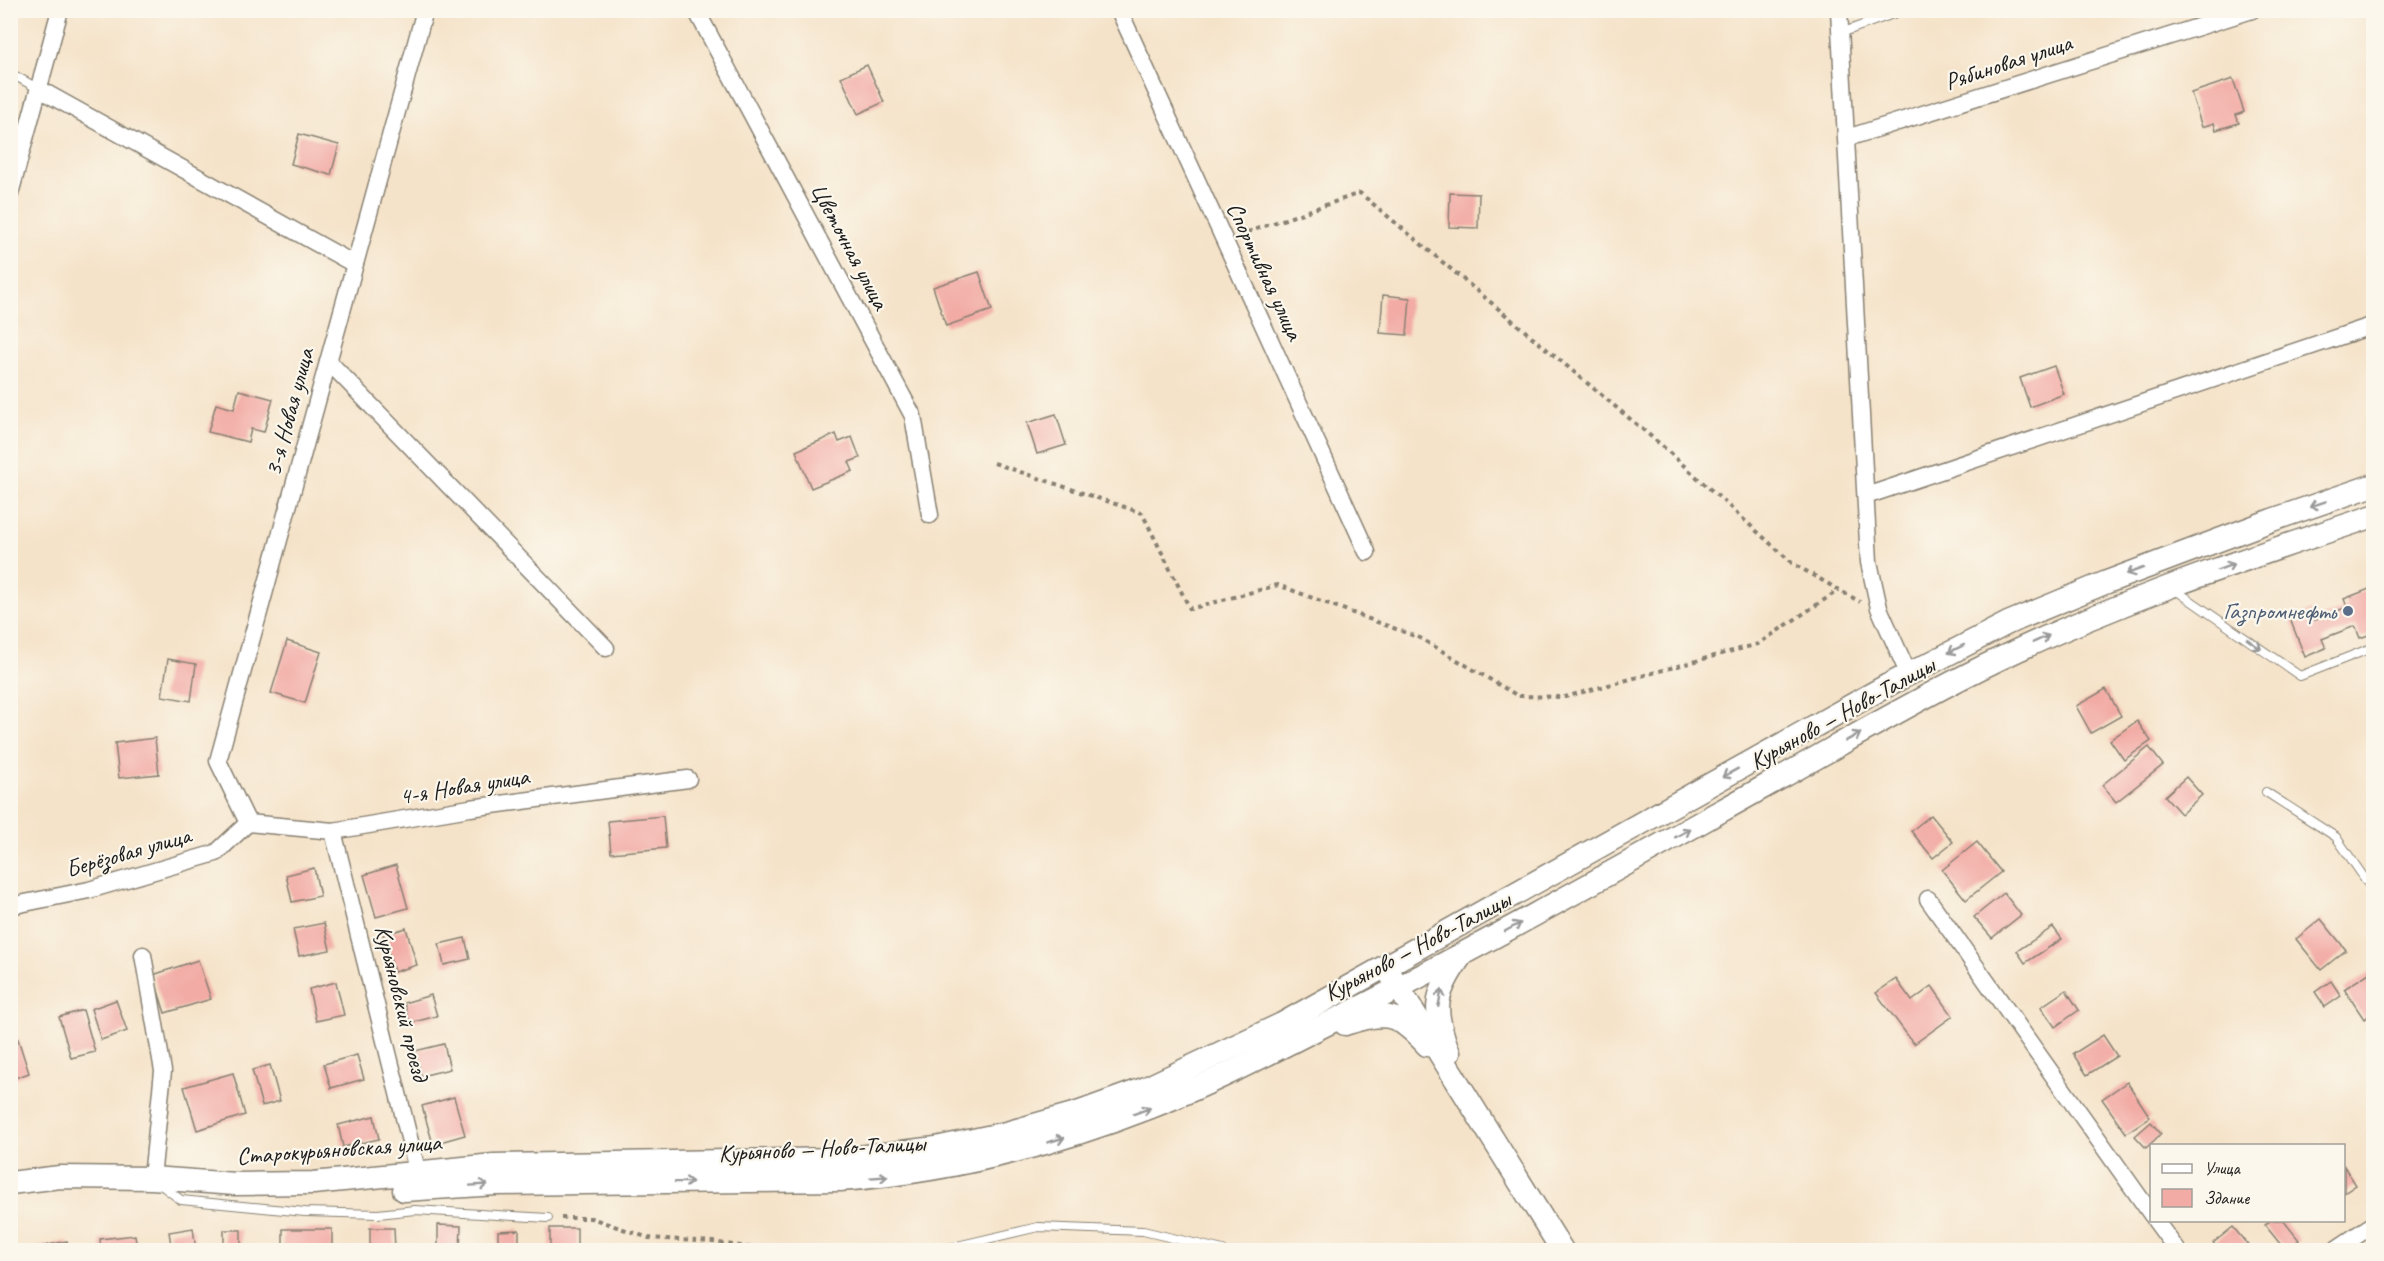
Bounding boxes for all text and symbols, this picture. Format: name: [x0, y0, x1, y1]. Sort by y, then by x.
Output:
street label: Рябиновая улица: [1941, 27, 2077, 97]
street label: Цветочная улица: [804, 177, 897, 316]
street label: Спортивная улица: [1220, 197, 1311, 346]
street label: 3-я Новая улица: [258, 344, 321, 479]
one-way arrow: [2309, 500, 2328, 511]
one-way arrow: [2216, 560, 2235, 571]
one-way arrow: [2126, 567, 2145, 578]
place label: Газпромнефть: [2223, 596, 2338, 627]
marker: Газпромнефть: [2341, 604, 2355, 618]
one-way arrow: [2031, 633, 2049, 645]
one-way arrow: [2246, 638, 2262, 650]
one-way arrow: [1948, 644, 1966, 655]
street label: Курьяново — Ново-Талицы: [1744, 649, 1942, 776]
one-way arrow: [1844, 731, 1861, 743]
street label: 4-я Новая улица: [397, 761, 532, 811]
one-way arrow: [1722, 767, 1739, 779]
street label: Берёзовая улица: [62, 819, 196, 885]
one-way arrow: [1674, 826, 1691, 838]
street label: Курьяново — Ново-Талицы: [1319, 883, 1517, 1008]
one-way arrow: [1503, 921, 1521, 932]
street label: Курьяновский проезд: [368, 922, 436, 1086]
one-way arrow: [1435, 989, 1446, 1008]
one-way arrow: [1132, 1104, 1151, 1115]
street label: Старокурьяновская улица: [236, 1127, 444, 1171]
street label: Курьяново — Ново-Талицы: [718, 1127, 928, 1168]
one-way arrow: [1046, 1134, 1065, 1145]
legend: [2150, 1144, 2345, 1222]
text: Улица: [2204, 1157, 2241, 1179]
one-way arrow: [868, 1171, 888, 1182]
one-way arrow: [674, 1176, 694, 1188]
one-way arrow: [469, 1180, 489, 1191]
text: Здание: [2204, 1187, 2250, 1209]

